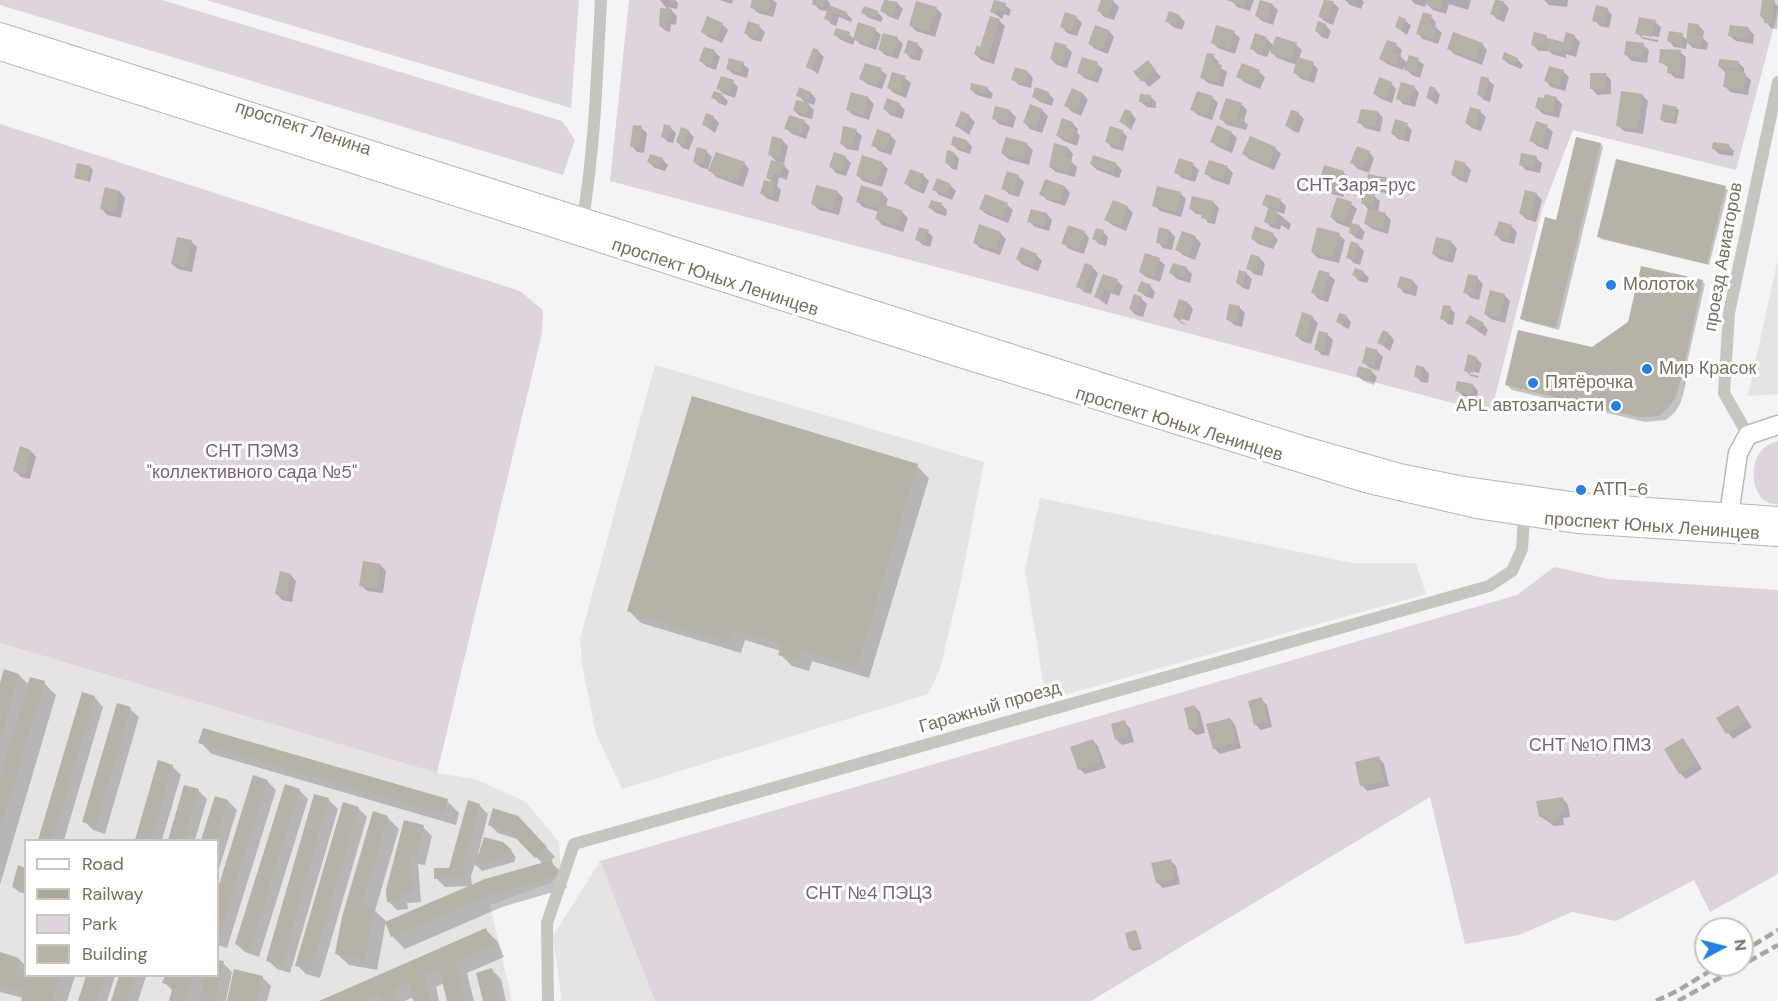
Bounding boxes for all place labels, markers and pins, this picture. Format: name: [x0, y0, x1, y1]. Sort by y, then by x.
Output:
place label: Молоток: [1623, 274, 1694, 296]
marker: Молоток: [1604, 278, 1618, 292]
place label: Мир Красок: [1659, 358, 1756, 380]
marker: Мир Красок: [1640, 362, 1654, 376]
place label: Пятёрочка: [1545, 372, 1633, 394]
marker: Пятёрочка: [1526, 376, 1540, 390]
place label: APL автозапчасти: [1456, 395, 1604, 417]
marker: APL автозапчасти: [1609, 399, 1623, 413]
place label: АТП-6: [1593, 479, 1649, 501]
marker: АТП-6: [1574, 483, 1588, 497]

